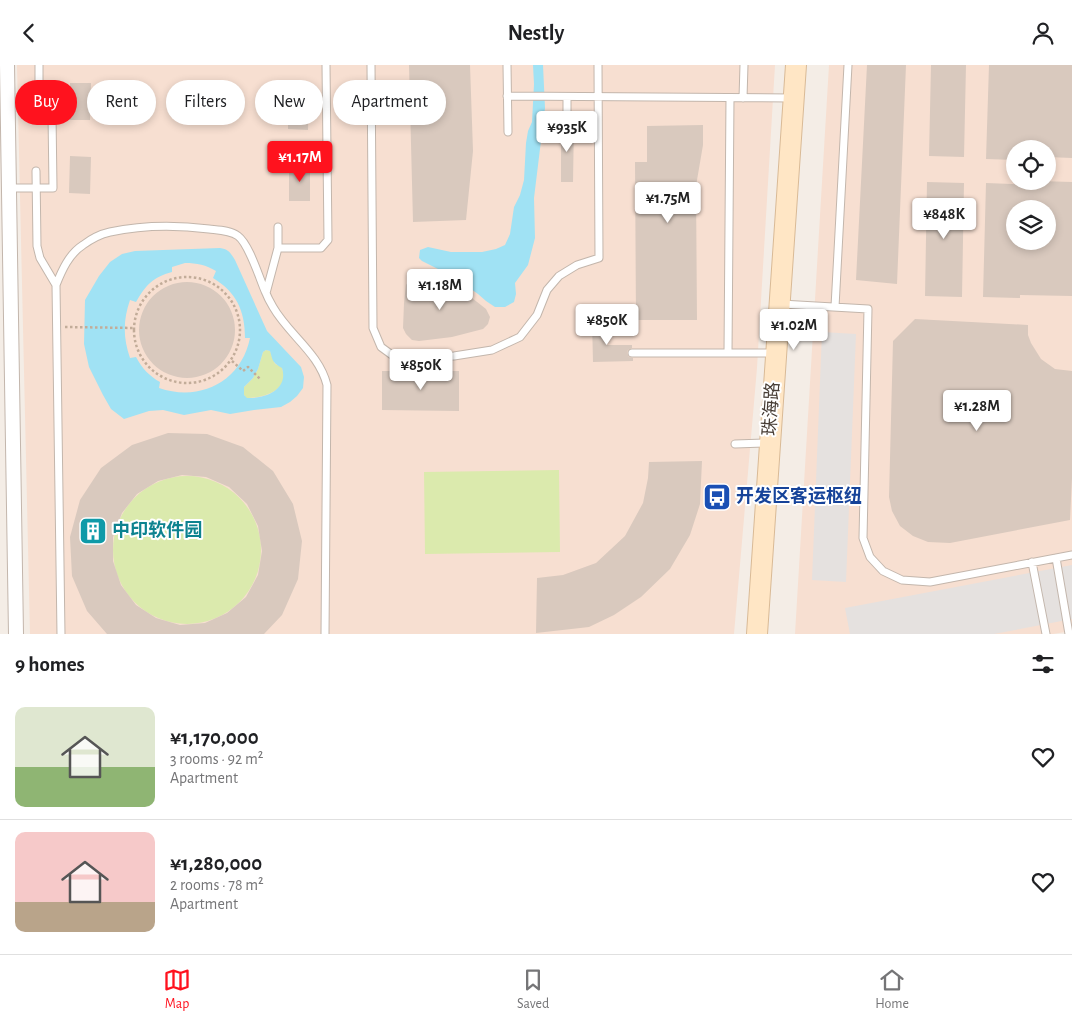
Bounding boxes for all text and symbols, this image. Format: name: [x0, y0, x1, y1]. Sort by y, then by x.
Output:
icon: back: [15, 19, 43, 47]
icon: person: [1029, 19, 1057, 47]
text: Nestly: [508, 22, 564, 44]
chip: Buy: [15, 80, 77, 125]
chip: Rent: [87, 80, 156, 125]
chip: Filters: [166, 80, 245, 125]
chip: New: [255, 80, 323, 125]
chip: Apartment: [333, 80, 446, 125]
pin: ¥935K: [532, 111, 602, 153]
text: ¥935K: [547, 119, 587, 135]
map controls: [1006, 140, 1056, 250]
button: locate: [1006, 140, 1056, 190]
pin: ¥1.17M: [259, 141, 341, 183]
text: ¥1.17M: [278, 149, 322, 165]
pin: ¥1.75M: [627, 181, 709, 224]
text: ¥1.75M: [646, 190, 690, 206]
pin: ¥848K: [909, 197, 979, 240]
button: layers: [1006, 200, 1056, 250]
text: ¥848K: [923, 206, 965, 222]
pin: ¥1.18M: [399, 269, 481, 311]
text: ¥1.18M: [418, 277, 462, 293]
pin: ¥850K: [572, 303, 642, 346]
pin: ¥1.02M: [753, 309, 835, 351]
text: ¥850K: [587, 312, 627, 328]
text: ¥1.02M: [771, 317, 817, 333]
pin: ¥850K: [386, 349, 456, 391]
text: ¥850K: [401, 357, 441, 373]
street label: 珠海路: [759, 381, 783, 437]
pin: ¥1.28M: [936, 389, 1018, 432]
text: ¥1.28M: [954, 398, 1000, 414]
bus stop icon: 开发区客运枢纽: [702, 482, 732, 512]
place label: 开发区客运枢纽: [736, 486, 862, 506]
building icon: 中印软件园: [78, 516, 108, 546]
place label: 中印软件园: [112, 520, 202, 540]
icon: filters: [1029, 650, 1057, 678]
text: 9 homes: [15, 654, 85, 675]
icon: home: [55, 727, 115, 787]
text: ¥1,170,000: [170, 727, 259, 748]
icon: heart: [1029, 743, 1057, 771]
text: 3 rooms · 92 m²: [170, 751, 263, 767]
text: Apartment: [170, 770, 238, 786]
icon: home: [55, 852, 115, 912]
text: ¥1,280,000: [170, 853, 262, 874]
icon: heart: [1029, 868, 1057, 896]
text: 2 rooms · 78 m²: [170, 877, 264, 893]
text: Apartment: [170, 896, 238, 912]
tab: Map: [163, 966, 191, 1013]
tab: Saved: [517, 966, 549, 1013]
tab: Home: [875, 966, 909, 1013]

